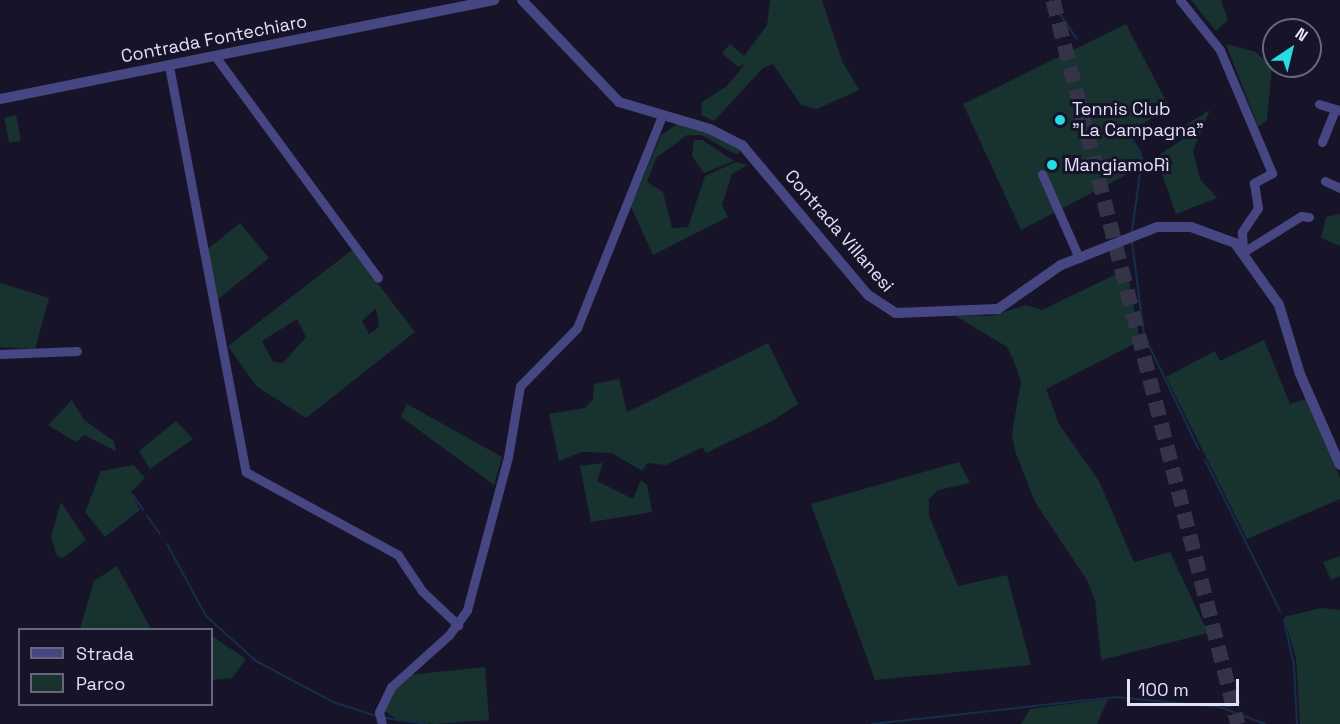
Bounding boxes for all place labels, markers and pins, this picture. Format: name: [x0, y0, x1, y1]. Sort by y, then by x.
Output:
place label: Tennis Club "La Campagna": [1072, 99, 1204, 142]
marker: Tennis Club "La Campagna": [1053, 113, 1067, 127]
place label: MangiamoRì: [1064, 154, 1170, 176]
marker: MangiamoRì: [1045, 158, 1059, 172]

